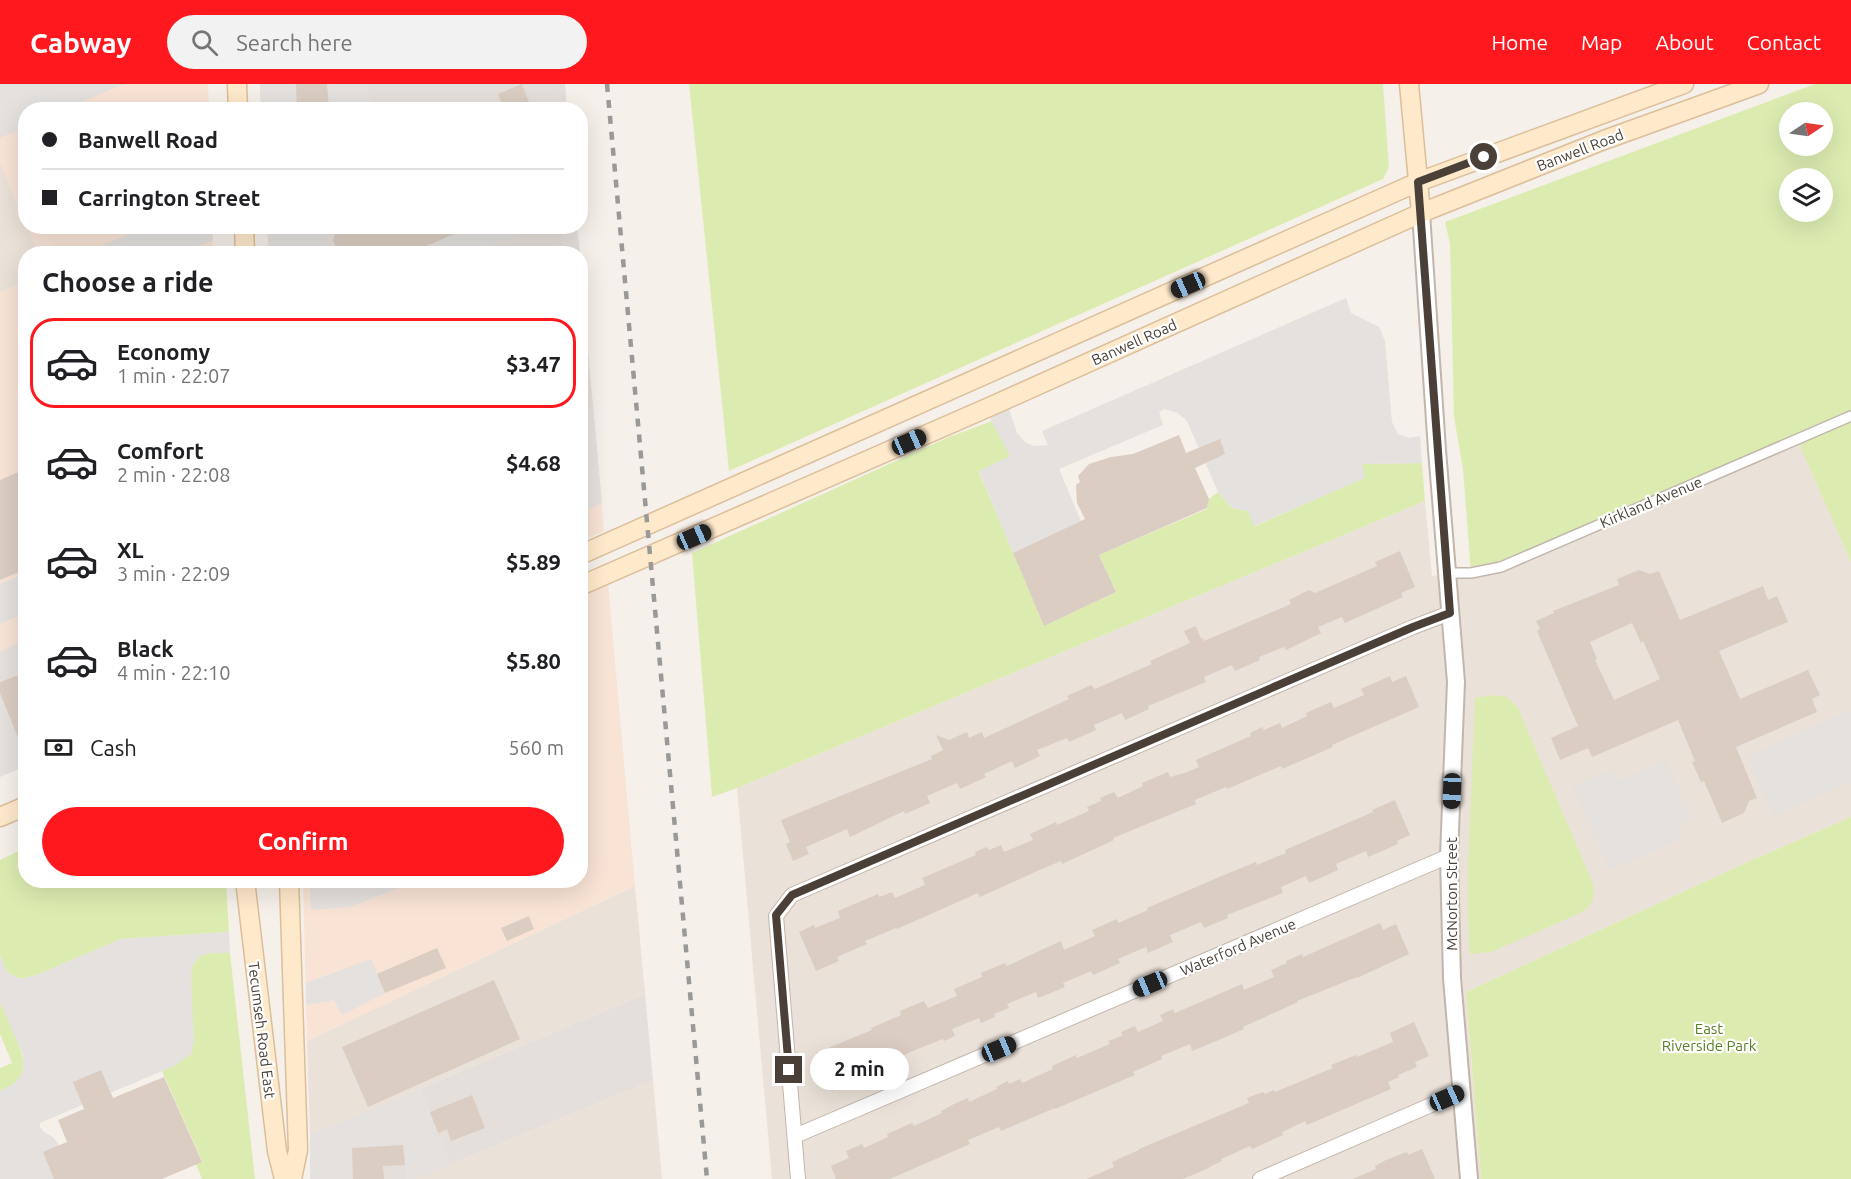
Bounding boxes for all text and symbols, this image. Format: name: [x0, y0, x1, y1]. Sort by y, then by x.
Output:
search box: [167, 15, 587, 69]
icon: search: [188, 26, 221, 59]
text: Cabway: [30, 27, 131, 58]
text: Search here: [236, 30, 353, 55]
text: Home: [1491, 30, 1548, 54]
text: Map: [1581, 30, 1622, 54]
text: About: [1655, 30, 1714, 54]
text: Contact: [1747, 30, 1821, 54]
north arrow: [1779, 102, 1833, 156]
map controls: [1779, 102, 1833, 222]
street label: Banwell Road: [1534, 126, 1626, 174]
text: Banwell Road: [78, 127, 218, 152]
route start: [1470, 143, 1497, 170]
button: layers: [1779, 168, 1833, 222]
text: Carrington Street: [78, 185, 260, 210]
text: Choose a ride: [42, 267, 214, 297]
car: [1168, 269, 1208, 301]
street label: Banwell Road: [1089, 316, 1179, 368]
icon: car: [45, 336, 99, 390]
text: Economy: [117, 339, 210, 364]
text: $3.47: [506, 351, 561, 376]
text: 1 min · 22:07: [117, 364, 231, 387]
car: [889, 426, 929, 458]
icon: car: [45, 435, 99, 489]
text: Comfort: [117, 438, 204, 463]
text: $4.68: [506, 450, 561, 475]
text: 2 min · 22:08: [117, 463, 231, 486]
street label: Kirkland Avenue: [1597, 473, 1705, 531]
car: [674, 521, 714, 553]
icon: car: [45, 534, 99, 588]
text: XL: [117, 537, 144, 562]
text: $5.89: [506, 549, 561, 574]
text: 3 min · 22:09: [117, 562, 231, 585]
icon: car: [45, 633, 99, 687]
text: Black: [117, 636, 174, 661]
text: $5.80: [506, 648, 561, 673]
text: 4 min · 22:10: [117, 661, 231, 684]
icon: cash: [42, 731, 75, 764]
text: Cash: [90, 735, 137, 760]
text: 560 m: [508, 736, 564, 759]
car: [1442, 773, 1462, 809]
button: Confirm: [42, 807, 564, 876]
street label: McNorton Street: [1443, 837, 1460, 951]
street label: Waterford Avenue: [1178, 915, 1298, 979]
street label: Tecumseh Road East: [245, 961, 279, 1099]
car: [1130, 969, 1170, 999]
park label: East Riverside Park: [1662, 1020, 1757, 1054]
car: [979, 1034, 1019, 1064]
callout: 2 min: [810, 1049, 909, 1091]
route end: [775, 1056, 802, 1083]
text: 2 min: [834, 1057, 885, 1080]
car: [1427, 1082, 1467, 1114]

